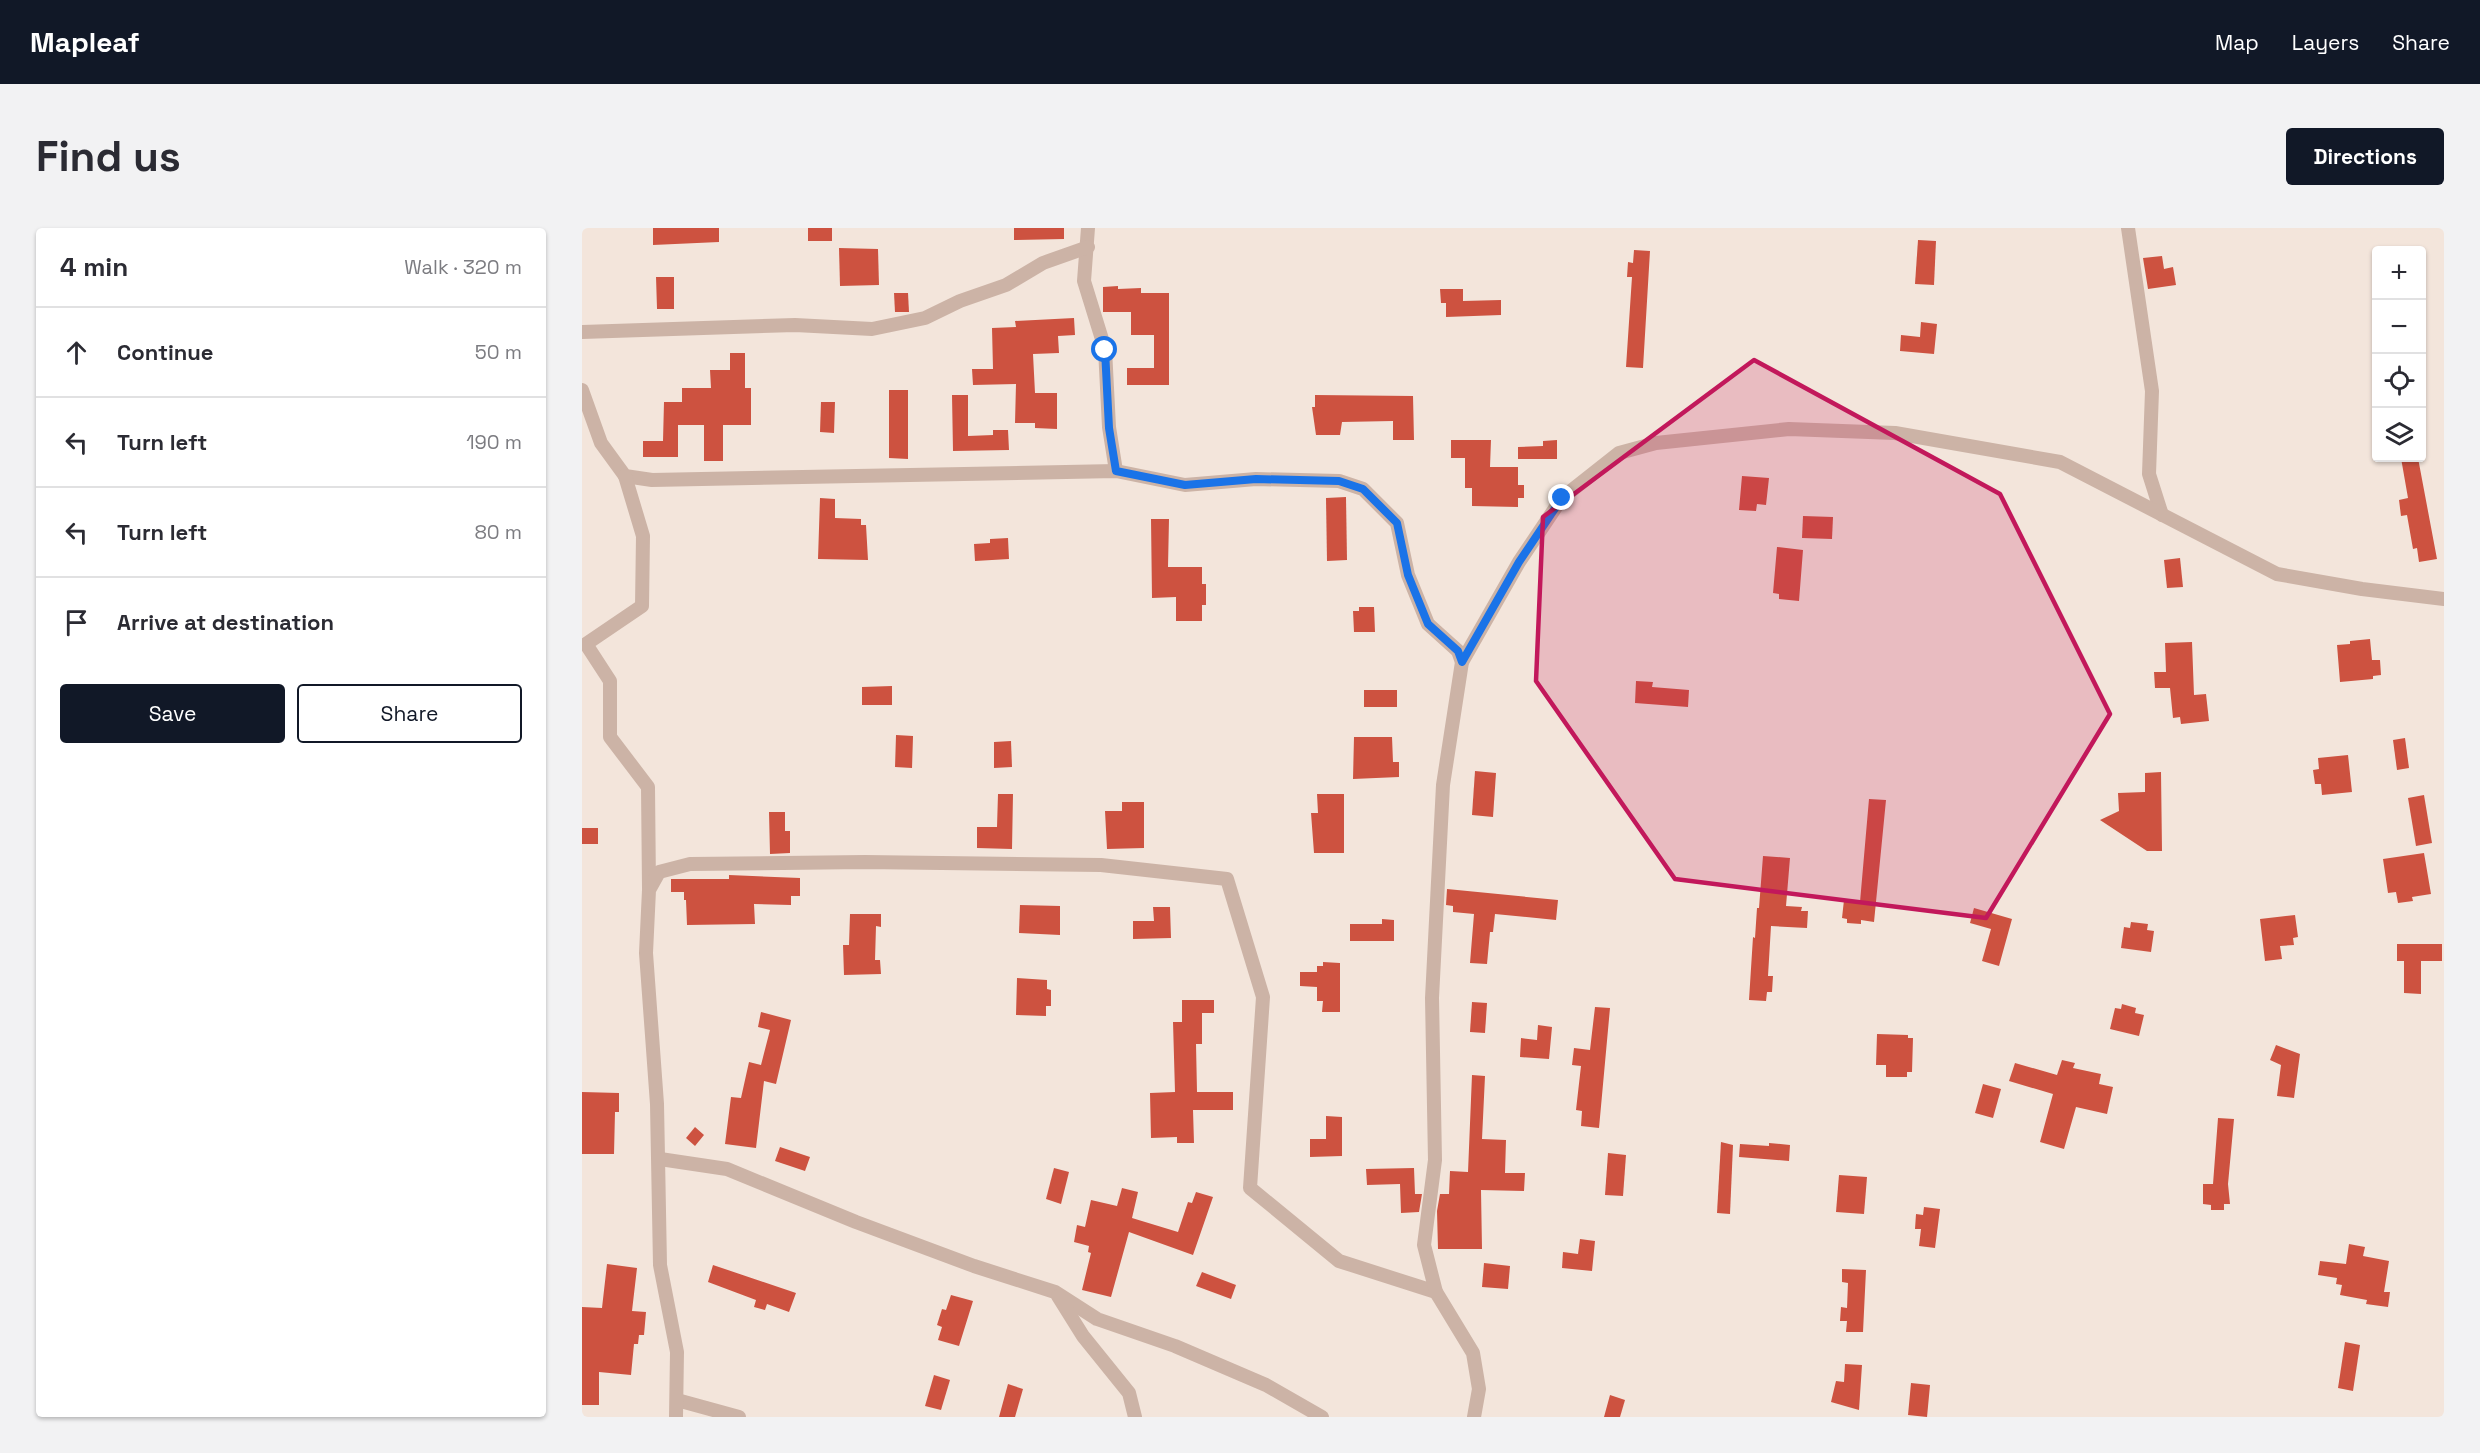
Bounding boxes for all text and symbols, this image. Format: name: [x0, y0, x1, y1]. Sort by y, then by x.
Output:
text: Mapleaf: [30, 24, 140, 60]
text: Map: [2215, 29, 2259, 56]
text: Layers: [2292, 29, 2359, 56]
text: Share: [2392, 29, 2450, 56]
button: Directions: [2286, 128, 2444, 185]
text: Find us: [36, 130, 181, 183]
map controls: [2372, 246, 2426, 462]
button: +: [2372, 246, 2426, 300]
text: 4 min: [60, 250, 128, 284]
text: Walk · 320 m: [404, 254, 522, 280]
button: −: [2372, 300, 2426, 354]
icon: ahead: [60, 336, 93, 369]
route start: [1091, 336, 1117, 362]
text: Continue: [117, 338, 213, 366]
text: 50 m: [475, 339, 522, 365]
button: locate: [2372, 354, 2426, 408]
button: layers: [2372, 408, 2426, 462]
icon: left: [60, 426, 93, 459]
text: Turn left: [117, 428, 207, 456]
text: 190 m: [466, 429, 522, 455]
route end: [1548, 484, 1574, 510]
icon: left: [60, 516, 93, 549]
text: Turn left: [117, 518, 207, 546]
text: 80 m: [474, 519, 522, 545]
icon: arrive: [60, 606, 93, 639]
text: Arrive at destination: [117, 608, 334, 636]
button: Save: [60, 684, 285, 743]
button: Share: [297, 684, 522, 743]

